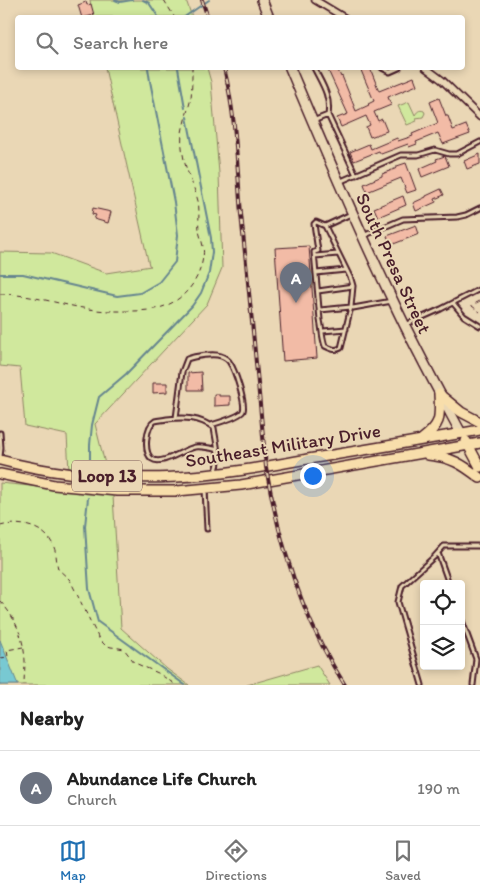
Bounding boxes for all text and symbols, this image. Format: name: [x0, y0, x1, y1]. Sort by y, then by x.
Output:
search box: [15, 15, 465, 70]
icon: search: [33, 29, 61, 57]
text: Search here: [73, 31, 168, 54]
street label: South Presa Street: [351, 189, 436, 337]
pin: A: [280, 262, 312, 303]
street label: Southeast Military Drive: [184, 419, 382, 472]
road number: Loop 13: [72, 461, 142, 492]
your location: [300, 463, 326, 489]
map controls: [420, 580, 465, 670]
button: locate: [420, 580, 465, 625]
button: layers: [420, 625, 465, 670]
text: Nearby: [20, 705, 84, 730]
text: Abundance Life Church: [67, 767, 256, 790]
text: A: [31, 779, 41, 798]
text: 190 m: [417, 779, 460, 798]
text: Church: [67, 790, 117, 809]
tab: Map: [59, 837, 87, 884]
tab: Directions: [205, 837, 267, 884]
tab: Saved: [385, 837, 421, 884]

